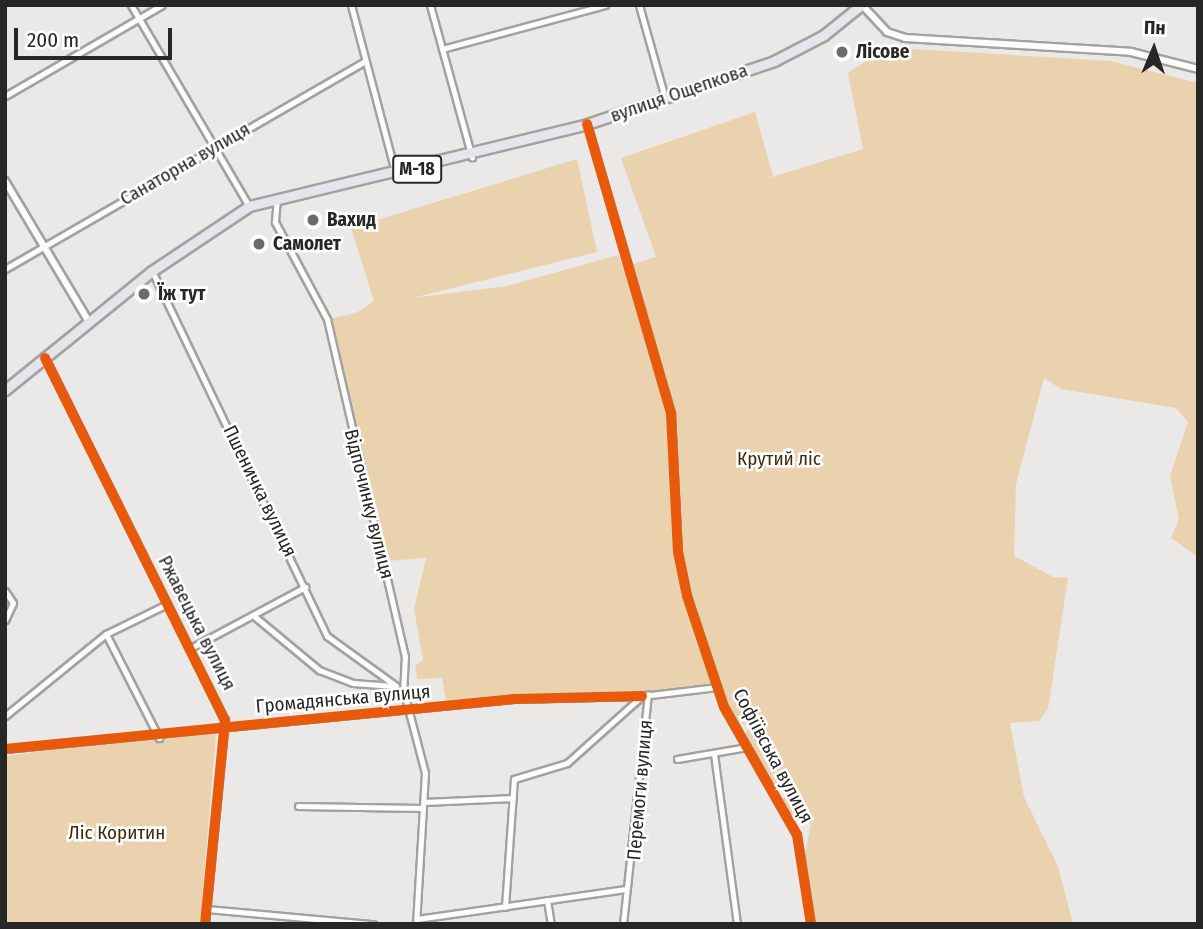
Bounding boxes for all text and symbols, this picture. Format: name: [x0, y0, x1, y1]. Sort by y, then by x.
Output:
scale bar: [18, 14, 175, 58]
north arrow: [1119, 14, 1189, 84]
text: Пн: [1144, 16, 1166, 39]
text: 200 m: [27, 27, 79, 53]
place label: Лісове: [856, 41, 909, 63]
marker: Лісове: [834, 44, 850, 60]
street label: вулиця Ощепкова: [607, 59, 751, 127]
street label: Санаторна вулиця: [116, 118, 254, 210]
road number: М-18: [391, 154, 443, 184]
place label: Вахид: [327, 209, 376, 231]
marker: Вахид: [305, 212, 321, 228]
place label: Самолет: [273, 233, 341, 255]
marker: Самолет: [251, 236, 267, 252]
place label: Їж тут: [158, 283, 205, 305]
marker: Їж тут: [136, 286, 152, 302]
street label: Пшеничка вулиця: [218, 421, 302, 561]
street label: Відпочинку вулиця: [339, 427, 399, 581]
park label: Крутий ліс: [737, 448, 821, 470]
street label: Ржавецька вулиця: [153, 552, 241, 694]
street label: Громадянська вулиця: [255, 680, 431, 718]
street label: Софіївська вулиця: [728, 685, 818, 827]
street label: Перемоги вулиця: [623, 719, 657, 861]
park label: Ліс Коритин: [69, 822, 165, 844]

